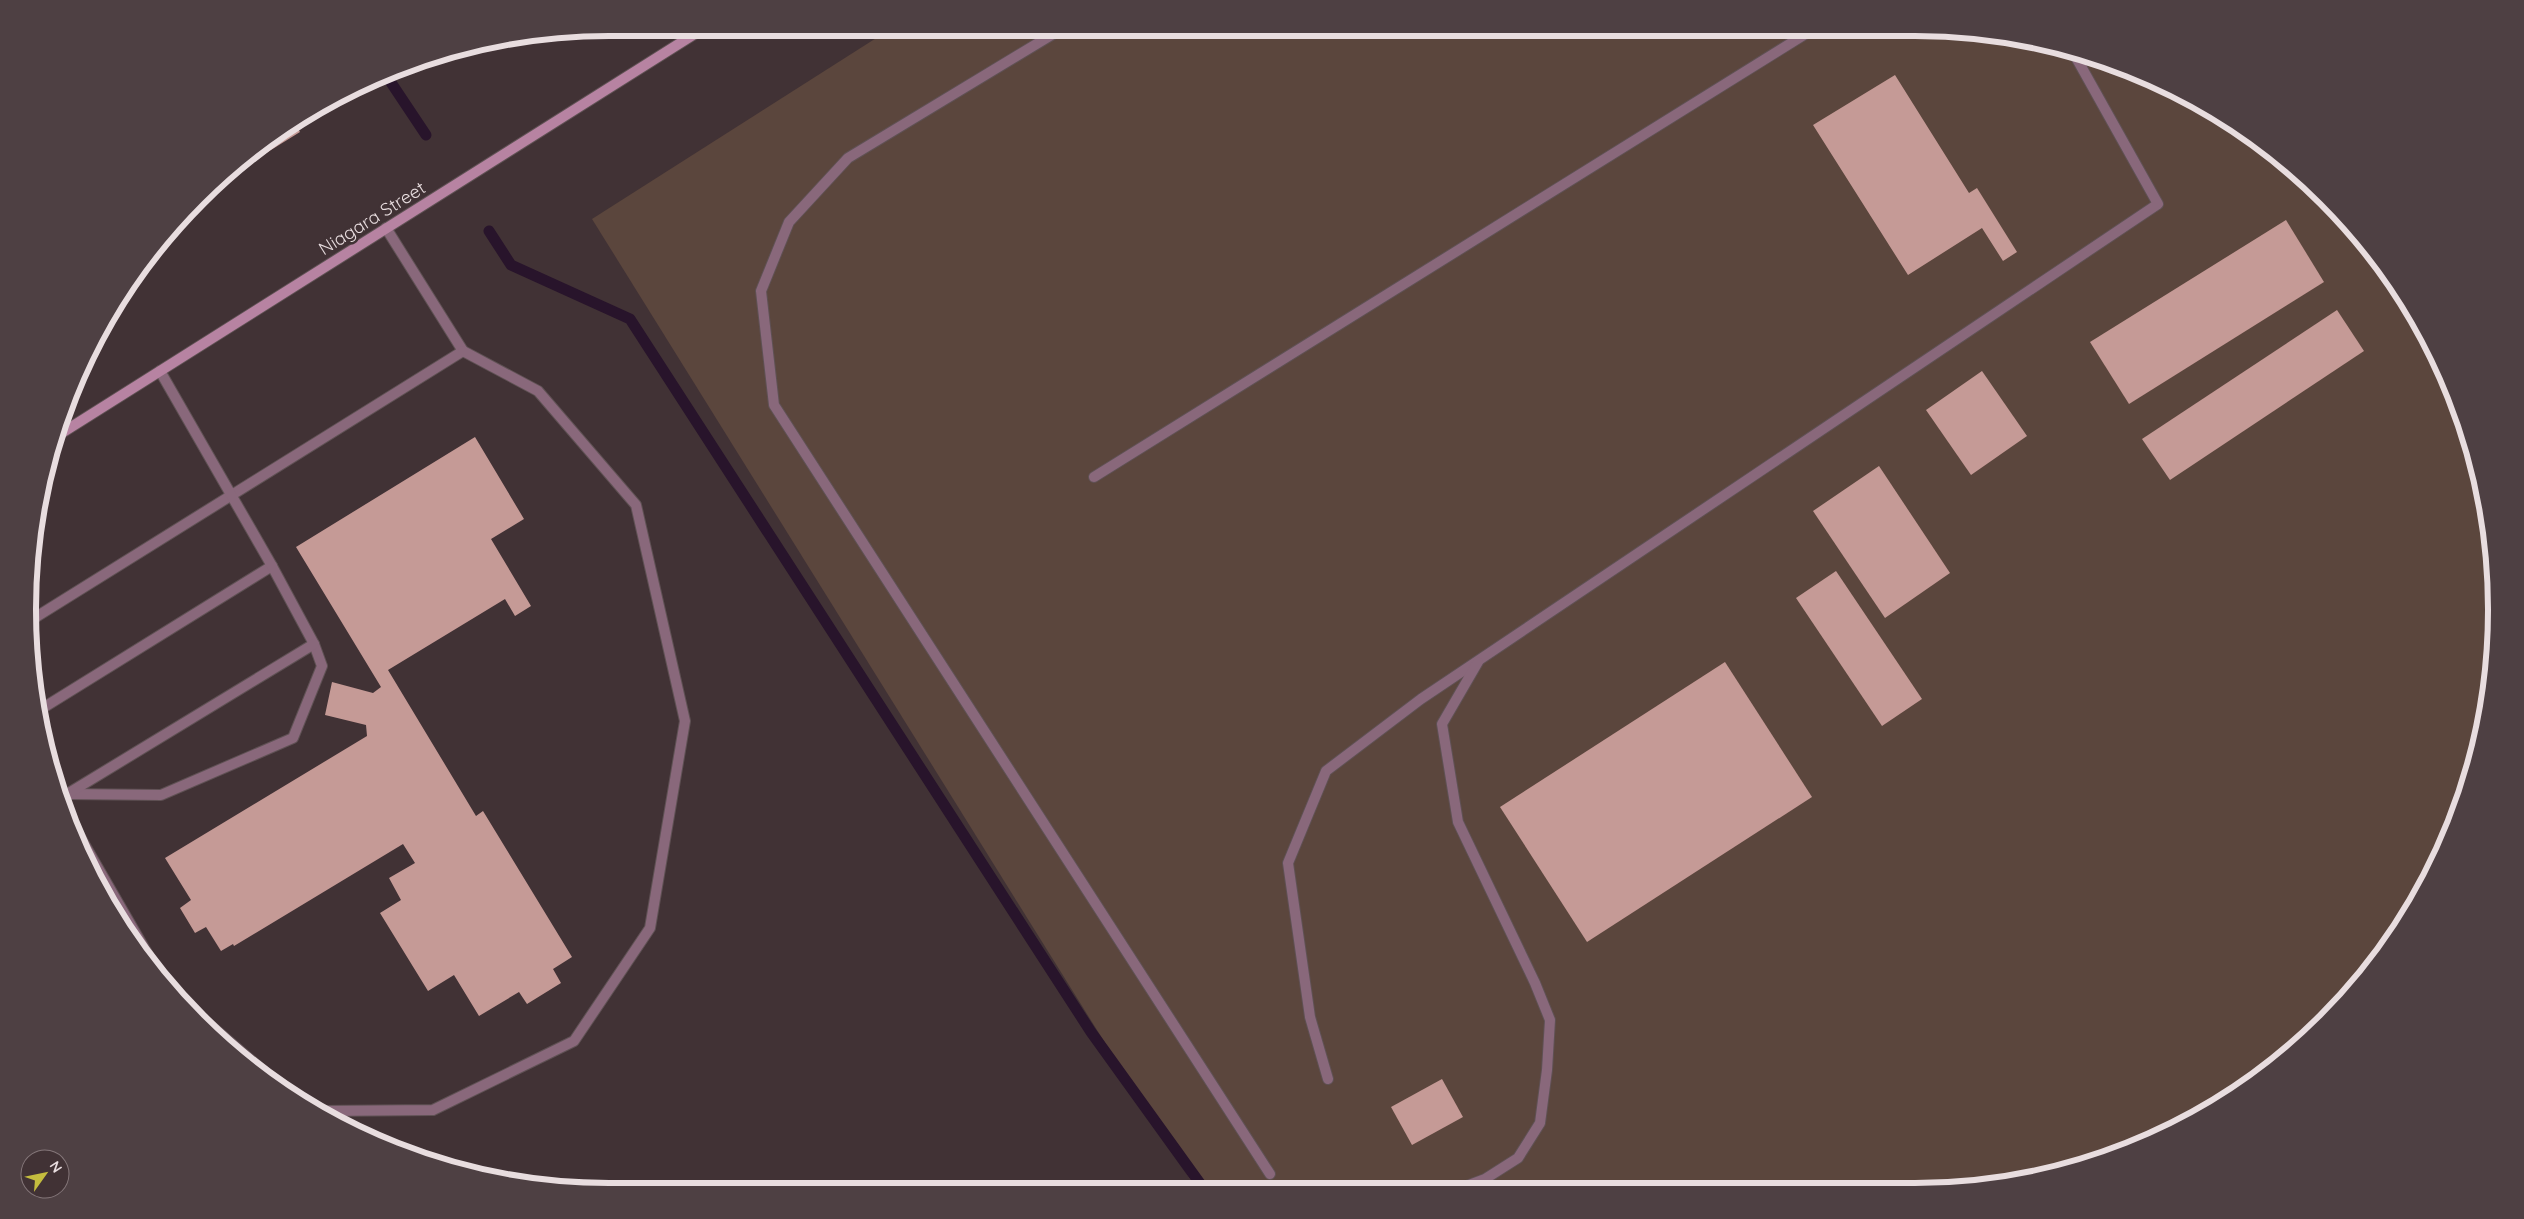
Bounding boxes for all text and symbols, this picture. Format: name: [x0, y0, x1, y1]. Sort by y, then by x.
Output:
street label: Niagara Street: [314, 176, 430, 260]
north arrow: [20, 1149, 70, 1199]
text: N: [46, 1158, 66, 1176]

